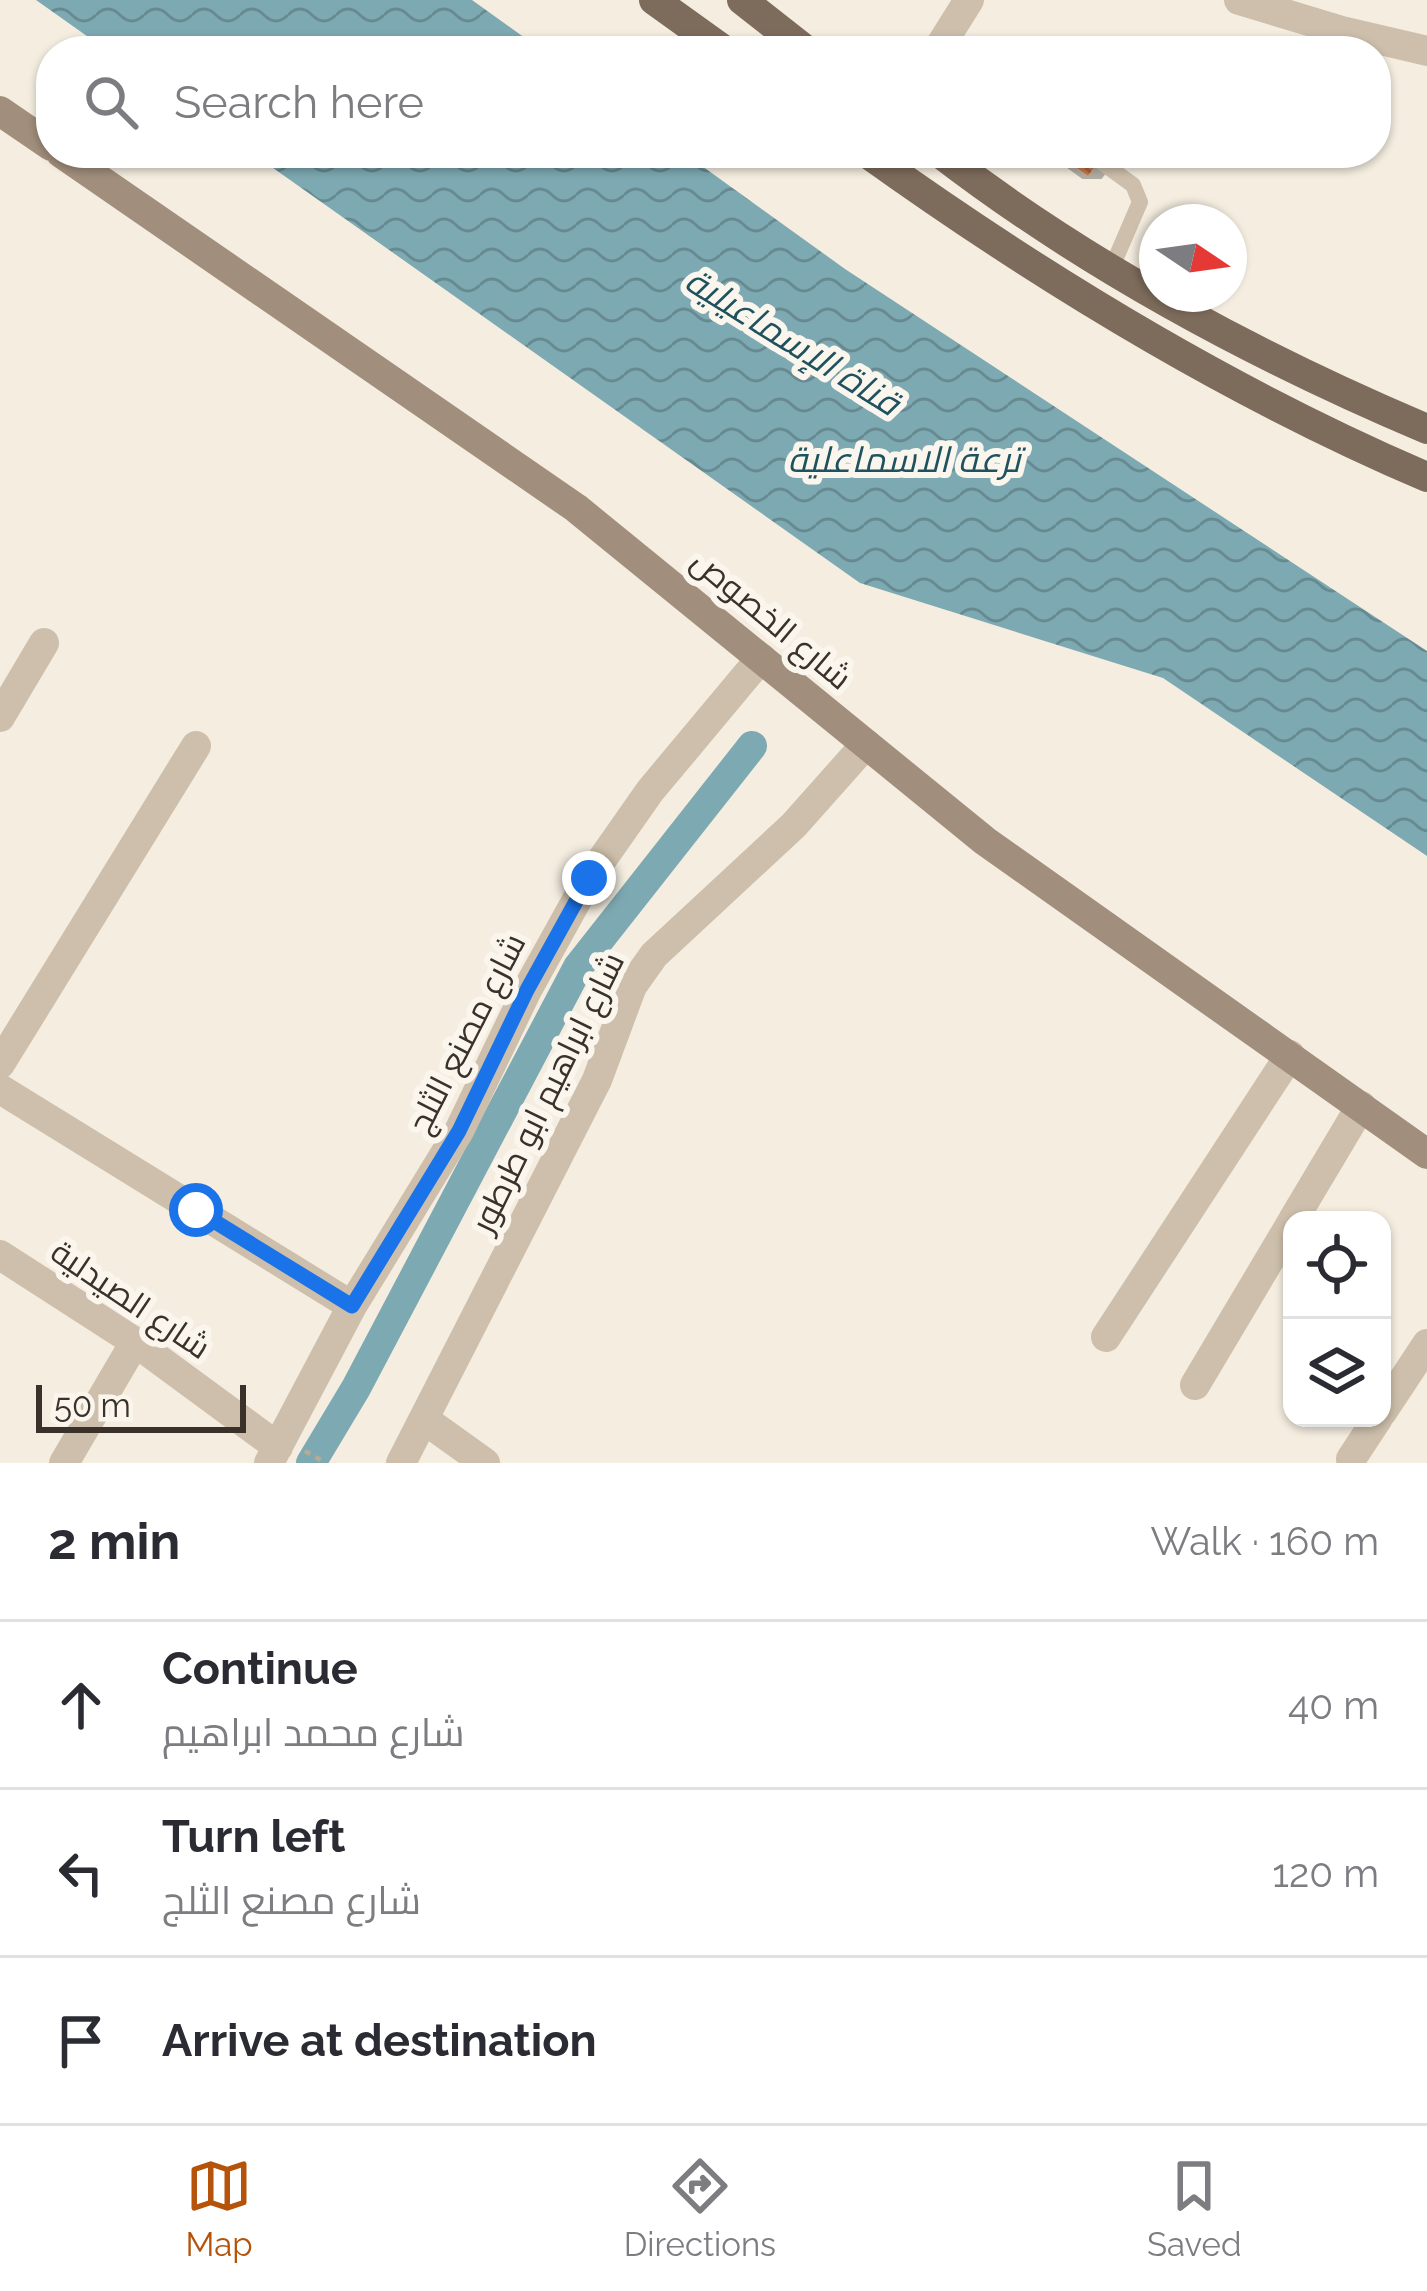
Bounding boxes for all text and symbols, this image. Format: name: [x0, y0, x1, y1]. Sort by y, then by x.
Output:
search box: [36, 36, 1391, 168]
icon: search: [78, 69, 144, 135]
text: Search here: [174, 76, 424, 129]
north arrow: [1139, 204, 1247, 312]
water label: قناة الإسماعيلية: [677, 258, 910, 427]
water label: ترعة الاسماعلية: [788, 438, 1027, 480]
street label: شارع الخصوص: [682, 541, 860, 700]
route end: [562, 851, 616, 905]
street label: شارع مصنع الثلج: [399, 927, 536, 1141]
street label: شارع ابراهيم ابو طرطور: [462, 946, 635, 1242]
route start: [169, 1183, 223, 1237]
map controls: [1283, 1211, 1391, 1427]
button: locate: [1283, 1211, 1391, 1319]
street label: شارع الصيدلية: [42, 1232, 218, 1369]
button: layers: [1283, 1319, 1391, 1427]
scale bar: [36, 1379, 246, 1432]
text: 50 m: [54, 1386, 131, 1425]
text: 2 min: [48, 1511, 180, 1571]
text: Walk · 160 m: [1151, 1518, 1379, 1564]
text: Continue: [162, 1642, 358, 1695]
icon: ahead: [48, 1672, 114, 1738]
text: 40 m: [1288, 1682, 1379, 1728]
text: شارع محمد ابراهيم: [162, 1709, 464, 1755]
text: Turn left: [162, 1810, 345, 1863]
icon: left: [48, 1840, 114, 1906]
text: 120 m: [1272, 1850, 1379, 1896]
text: شارع مصنع الثلج: [162, 1877, 421, 1923]
icon: arrive: [48, 2008, 114, 2074]
text: Arrive at destination: [162, 2014, 597, 2067]
tab: Map: [186, 2153, 253, 2264]
tab: Directions: [624, 2153, 776, 2264]
tab: Saved: [1147, 2153, 1241, 2264]

